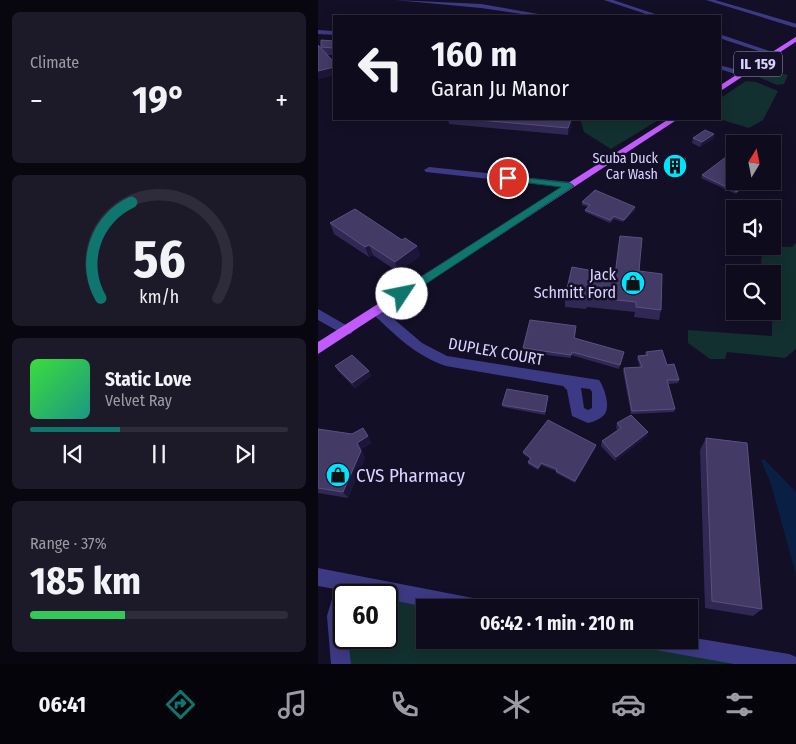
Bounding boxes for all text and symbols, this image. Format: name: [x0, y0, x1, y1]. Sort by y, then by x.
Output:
text: 160 m: [431, 33, 517, 75]
icon: left: [348, 35, 413, 100]
road number: IL 159: [734, 52, 782, 76]
text: Climate: [30, 53, 79, 72]
text: Garan Ju Manor: [431, 75, 569, 102]
text: 19°: [132, 77, 186, 123]
text: −: [30, 84, 43, 117]
text: +: [275, 84, 288, 117]
north arrow: [726, 135, 780, 190]
map controls: [726, 135, 781, 320]
place label: Scuba Duck Car Wash: [592, 150, 658, 183]
building icon: Scuba Duck Car Wash: [662, 153, 688, 179]
pin: [487, 157, 529, 199]
icon: arrive: [494, 164, 522, 192]
button: sound: [726, 200, 781, 255]
text: 56: [133, 228, 185, 291]
place label: Jack Schmitt Ford: [534, 265, 617, 302]
button: search: [726, 265, 781, 320]
position arrow: [375, 267, 427, 319]
shop icon: Jack Schmitt Ford: [620, 270, 646, 296]
text: km/h: [139, 286, 179, 308]
street label: DUPLEX COURT: [447, 334, 546, 369]
text: Static Love: [105, 368, 192, 391]
text: Velvet Ray: [105, 391, 172, 410]
icon: previous: [59, 440, 87, 468]
icon: pause: [145, 440, 173, 468]
icon: next: [231, 440, 259, 468]
shop icon: CVS Pharmacy: [325, 462, 351, 488]
place label: CVS Pharmacy: [356, 464, 465, 487]
text: Range · 37%: [30, 534, 107, 553]
text: 185 km: [30, 558, 141, 604]
speed limit sign: 60: [333, 584, 398, 649]
text: 06:42 · 1 min · 210 m: [480, 612, 634, 635]
icon: directions: [163, 687, 198, 722]
icon: music: [275, 687, 310, 722]
icon: phone: [387, 687, 422, 722]
icon: climate: [499, 687, 534, 722]
icon: car: [611, 687, 646, 722]
icon: filters: [722, 687, 757, 722]
text: 06:41: [38, 691, 86, 718]

